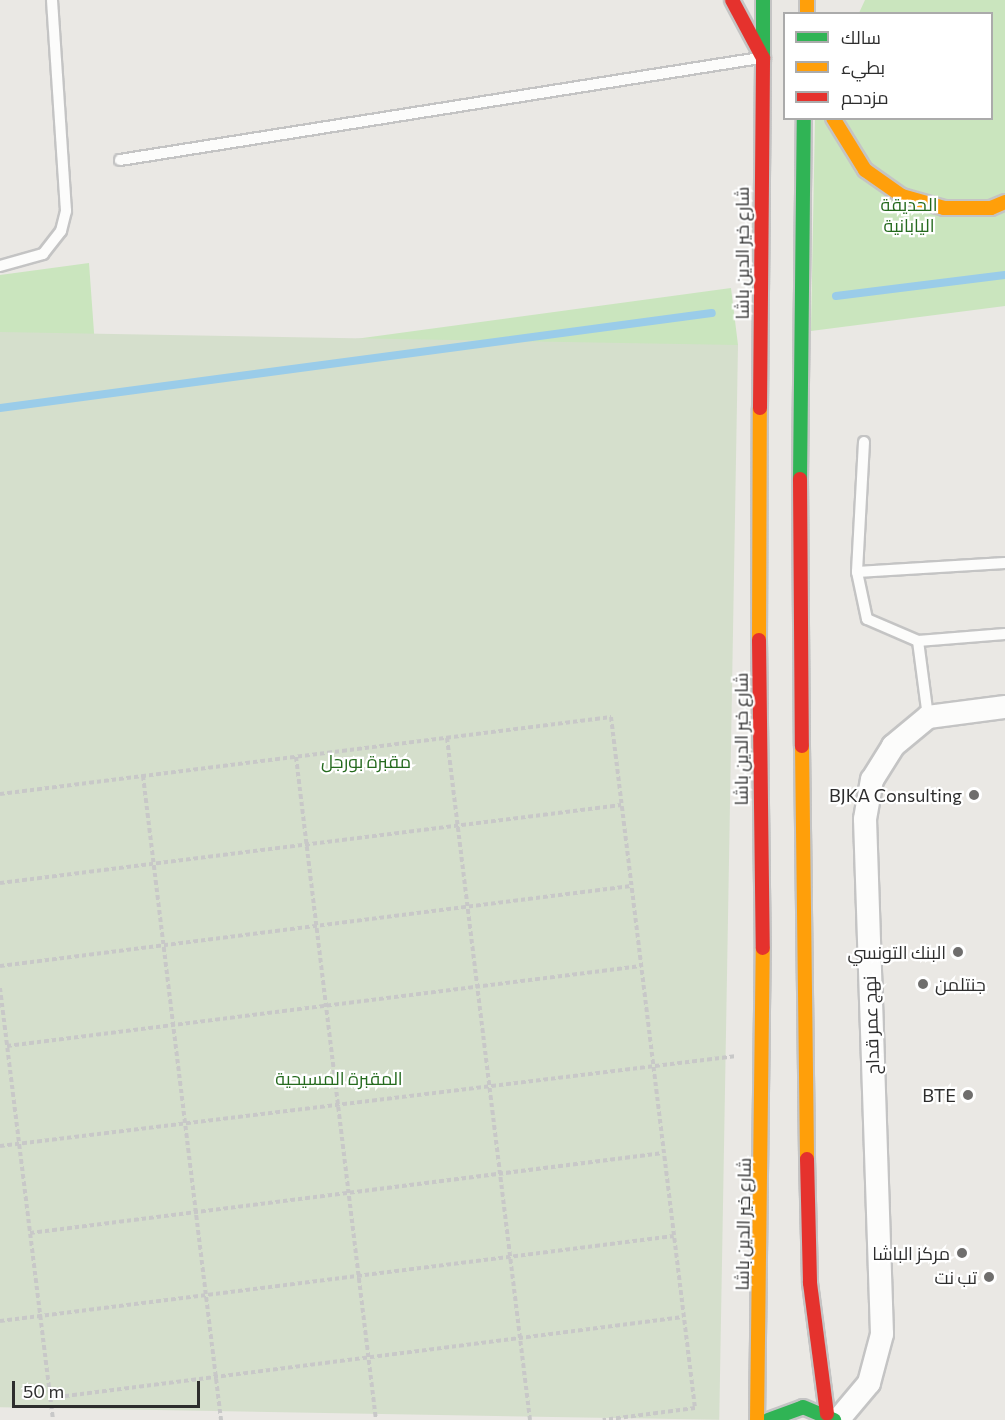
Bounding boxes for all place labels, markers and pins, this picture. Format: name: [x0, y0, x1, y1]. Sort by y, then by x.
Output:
place label: BJKA Consulting: [829, 784, 962, 806]
marker: BJKA Consulting: [967, 788, 981, 802]
place label: البنك التونسي: [848, 941, 946, 963]
marker: البنك التونسي: [951, 945, 965, 959]
place label: جنتلمن: [935, 973, 986, 995]
marker: جنتلمن: [916, 977, 930, 991]
place label: BTE: [922, 1084, 956, 1106]
marker: BTE: [961, 1088, 975, 1102]
place label: مركز الباشا: [872, 1242, 950, 1264]
marker: مركز الباشا: [955, 1246, 969, 1260]
place label: تب نت: [935, 1266, 977, 1288]
marker: تب نت: [982, 1270, 996, 1284]

